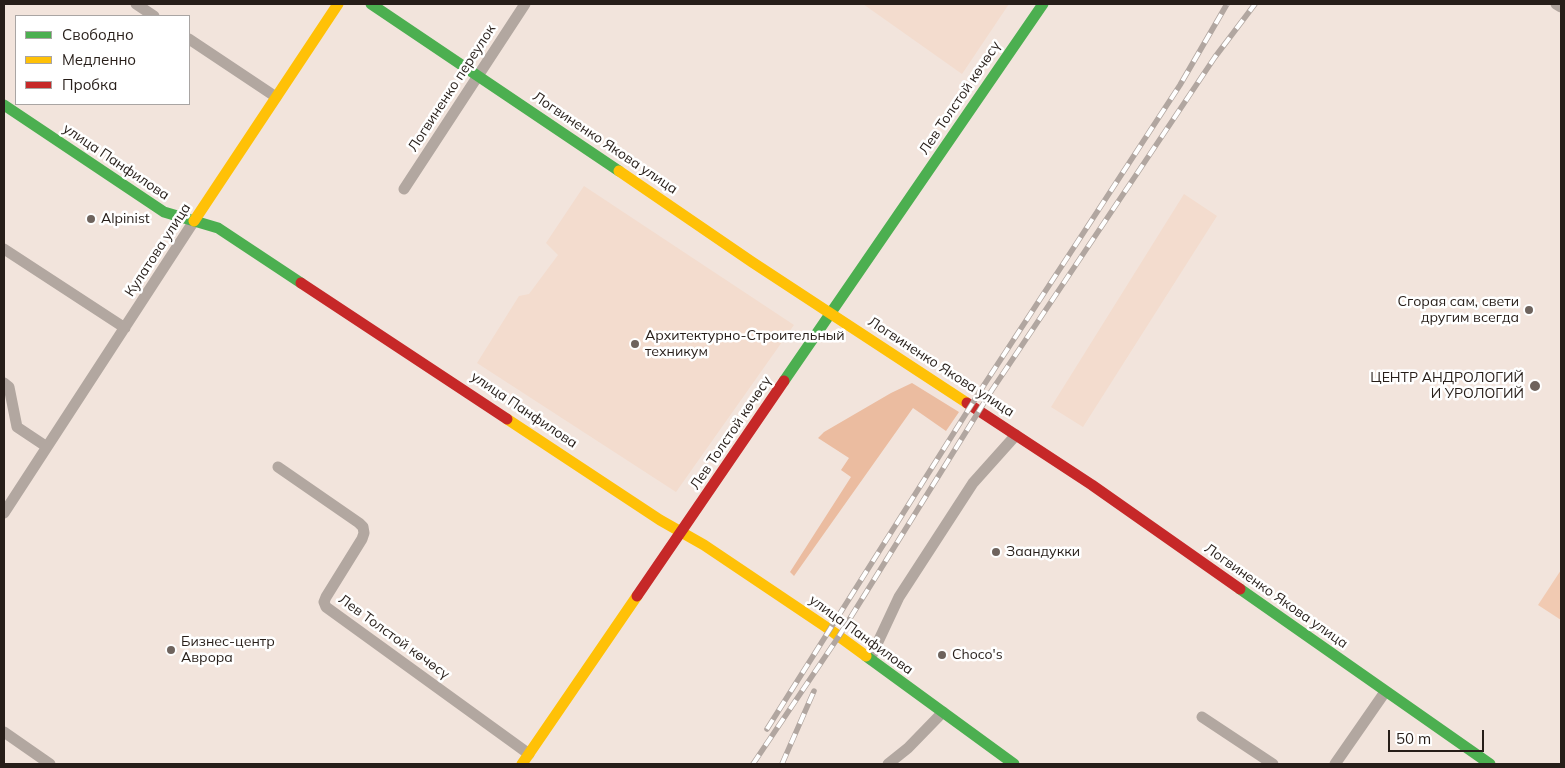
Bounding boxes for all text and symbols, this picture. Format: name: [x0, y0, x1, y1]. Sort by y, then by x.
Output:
legend: [15, 15, 190, 105]
street label: Логвиненко переулок: [405, 21, 499, 155]
text: Свободно: [62, 25, 134, 44]
street label: Лев Толстой көчөсү: [916, 38, 1004, 158]
text: Медленно: [62, 50, 136, 69]
text: Пробка: [62, 75, 117, 94]
street label: Логвиненко Якова улица: [529, 88, 681, 198]
street label: улица Панфилова: [60, 120, 172, 204]
street label: Кулатова улица: [122, 200, 194, 300]
place label: Alpinist: [101, 211, 150, 227]
marker: Alpinist: [85, 213, 97, 225]
place label: Сгорая сам, свети другим всегда: [1397, 294, 1519, 326]
marker: Сгорая сам, свети другим всегда: [1523, 304, 1535, 316]
street label: Логвиненко Якова улица: [865, 313, 1017, 421]
place label: Архитектурно-Строительный техникум: [645, 328, 845, 361]
marker: Архитектурно-Строительный техникум: [629, 338, 641, 350]
street label: улица Панфилова: [468, 368, 580, 452]
place label: ЦЕНТР АНДРОЛОГИЙ И УРОЛОГИЙ: [1370, 370, 1524, 402]
street label: Лев Толстой көчөсү: [687, 373, 775, 493]
marker: ЦЕНТР АНДРОЛОГИЙ И УРОЛОГИЙ: [1528, 379, 1542, 393]
street label: Логвиненко Якова улица: [1201, 540, 1351, 652]
place label: Заандукки: [1006, 544, 1080, 560]
marker: Заандукки: [990, 546, 1002, 558]
street label: Лев Толстой көчөсү: [335, 591, 453, 683]
street label: улица Панфилова: [806, 592, 916, 678]
place label: Бизнес-центр Аврора: [181, 634, 275, 666]
marker: Бизнес-центр Аврора: [165, 644, 177, 656]
place label: Choco's: [952, 647, 1003, 663]
marker: Choco's: [936, 649, 948, 661]
scale bar: [1390, 720, 1486, 752]
text: 50 m: [1396, 729, 1431, 748]

